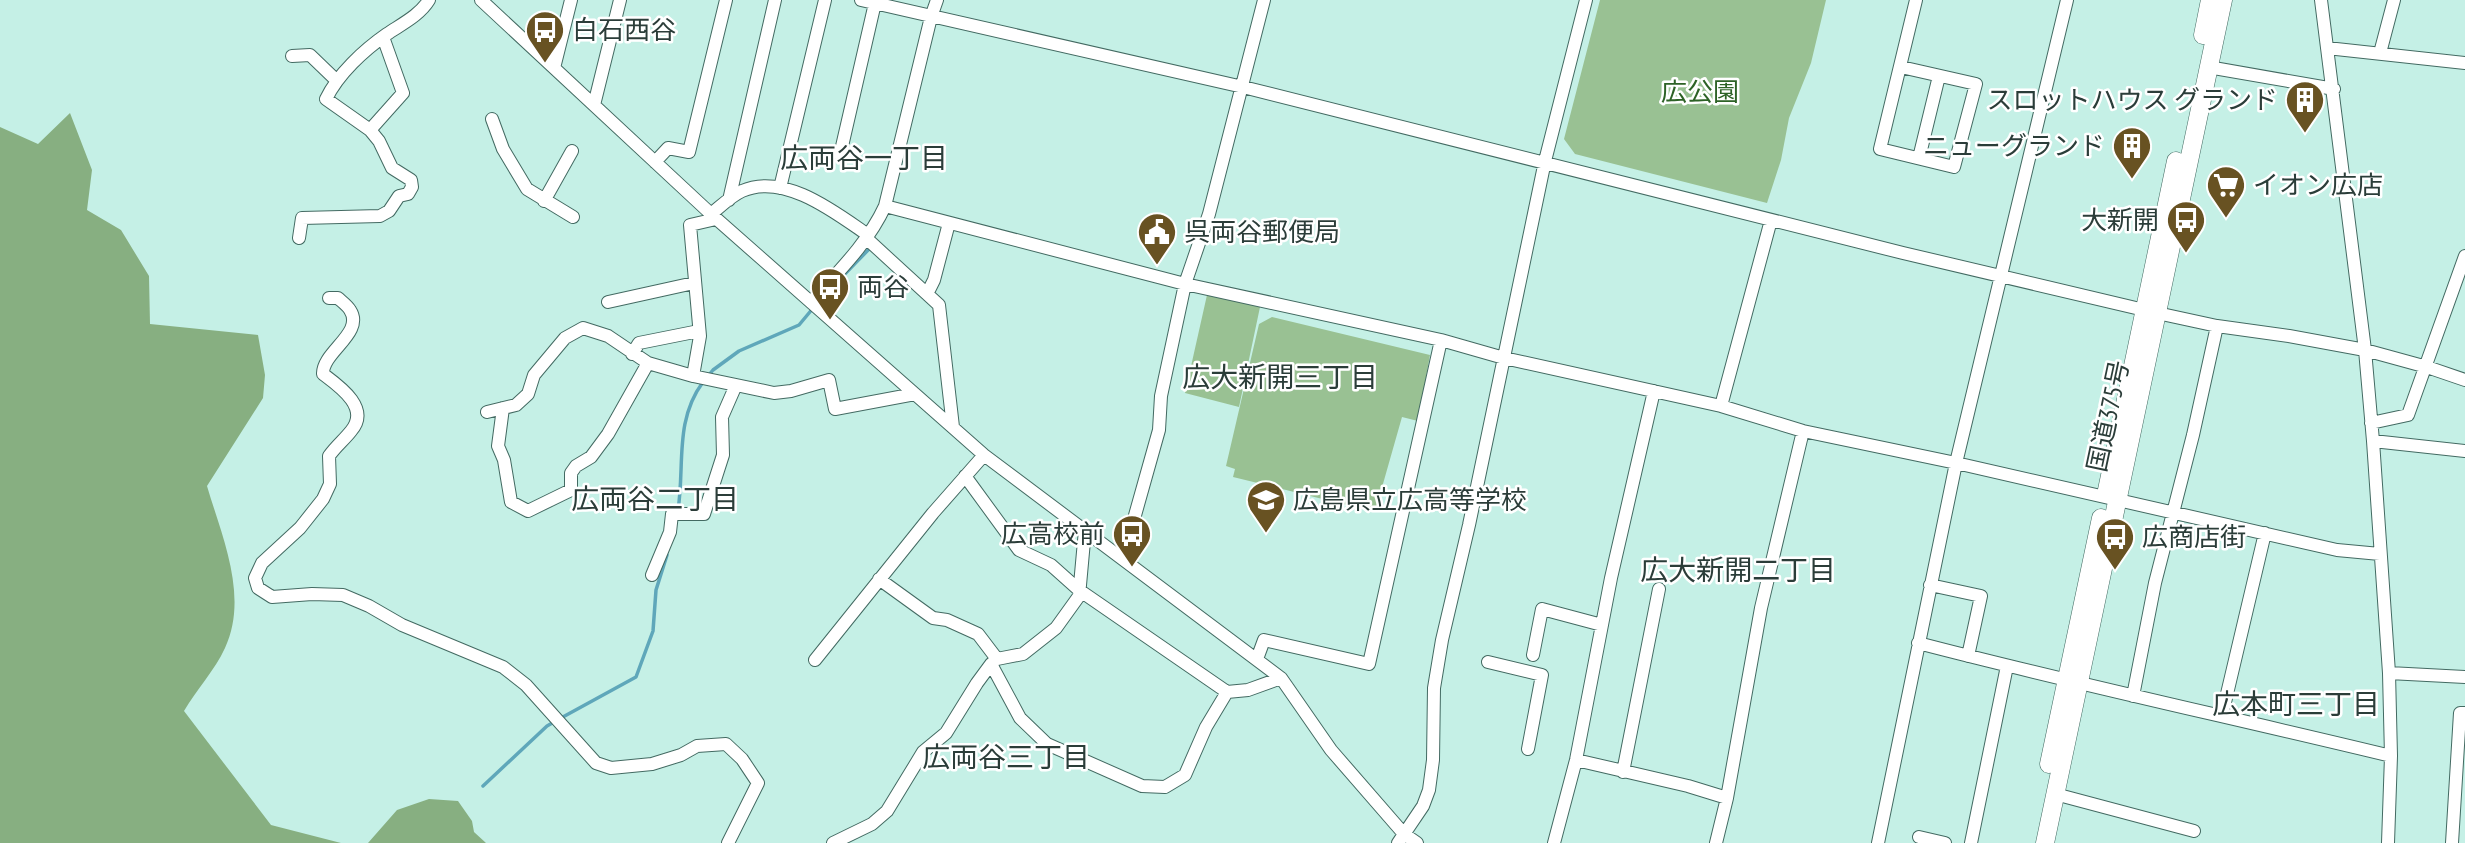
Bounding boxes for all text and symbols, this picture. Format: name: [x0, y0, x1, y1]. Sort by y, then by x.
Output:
bus stop icon: 白石西谷: [524, 9, 566, 64]
place label: 白石西谷: [572, 13, 676, 46]
park label: 広公園: [1661, 75, 1739, 108]
building icon: スロットハウス グランド: [2284, 79, 2326, 134]
place label: スロットハウス グランド: [1986, 83, 2278, 116]
building icon: ニューグランド: [2111, 125, 2153, 180]
place label: ニューグランド: [1923, 129, 2105, 162]
district label: 広両谷一丁目: [780, 139, 948, 176]
supermarket icon: イオン広店: [2205, 164, 2247, 219]
place label: イオン広店: [2253, 168, 2383, 201]
bus stop icon: 大新開: [2165, 199, 2207, 254]
place label: 大新開: [2081, 203, 2159, 236]
public building icon: 呉両谷郵便局: [1136, 211, 1178, 266]
place label: 呉両谷郵便局: [1184, 215, 1340, 248]
bus stop icon: 両谷: [809, 266, 851, 321]
place label: 両谷: [857, 270, 909, 303]
street label: 国道375号: [2080, 357, 2135, 475]
district label: 広大新開三丁目: [1182, 358, 1378, 395]
school or university icon: 広島県立広高等学校: [1245, 479, 1287, 534]
district label: 広両谷二丁目: [571, 480, 739, 517]
place label: 広島県立広高等学校: [1293, 483, 1527, 516]
bus stop icon: 広高校前: [1111, 513, 1153, 568]
bus stop icon: 広商店街: [2094, 516, 2136, 571]
place label: 広高校前: [1001, 517, 1105, 550]
place label: 広商店街: [2142, 520, 2246, 553]
district label: 広大新開二丁目: [1640, 551, 1836, 588]
district label: 広本町三丁目: [2212, 685, 2380, 722]
district label: 広両谷三丁目: [922, 738, 1090, 775]

